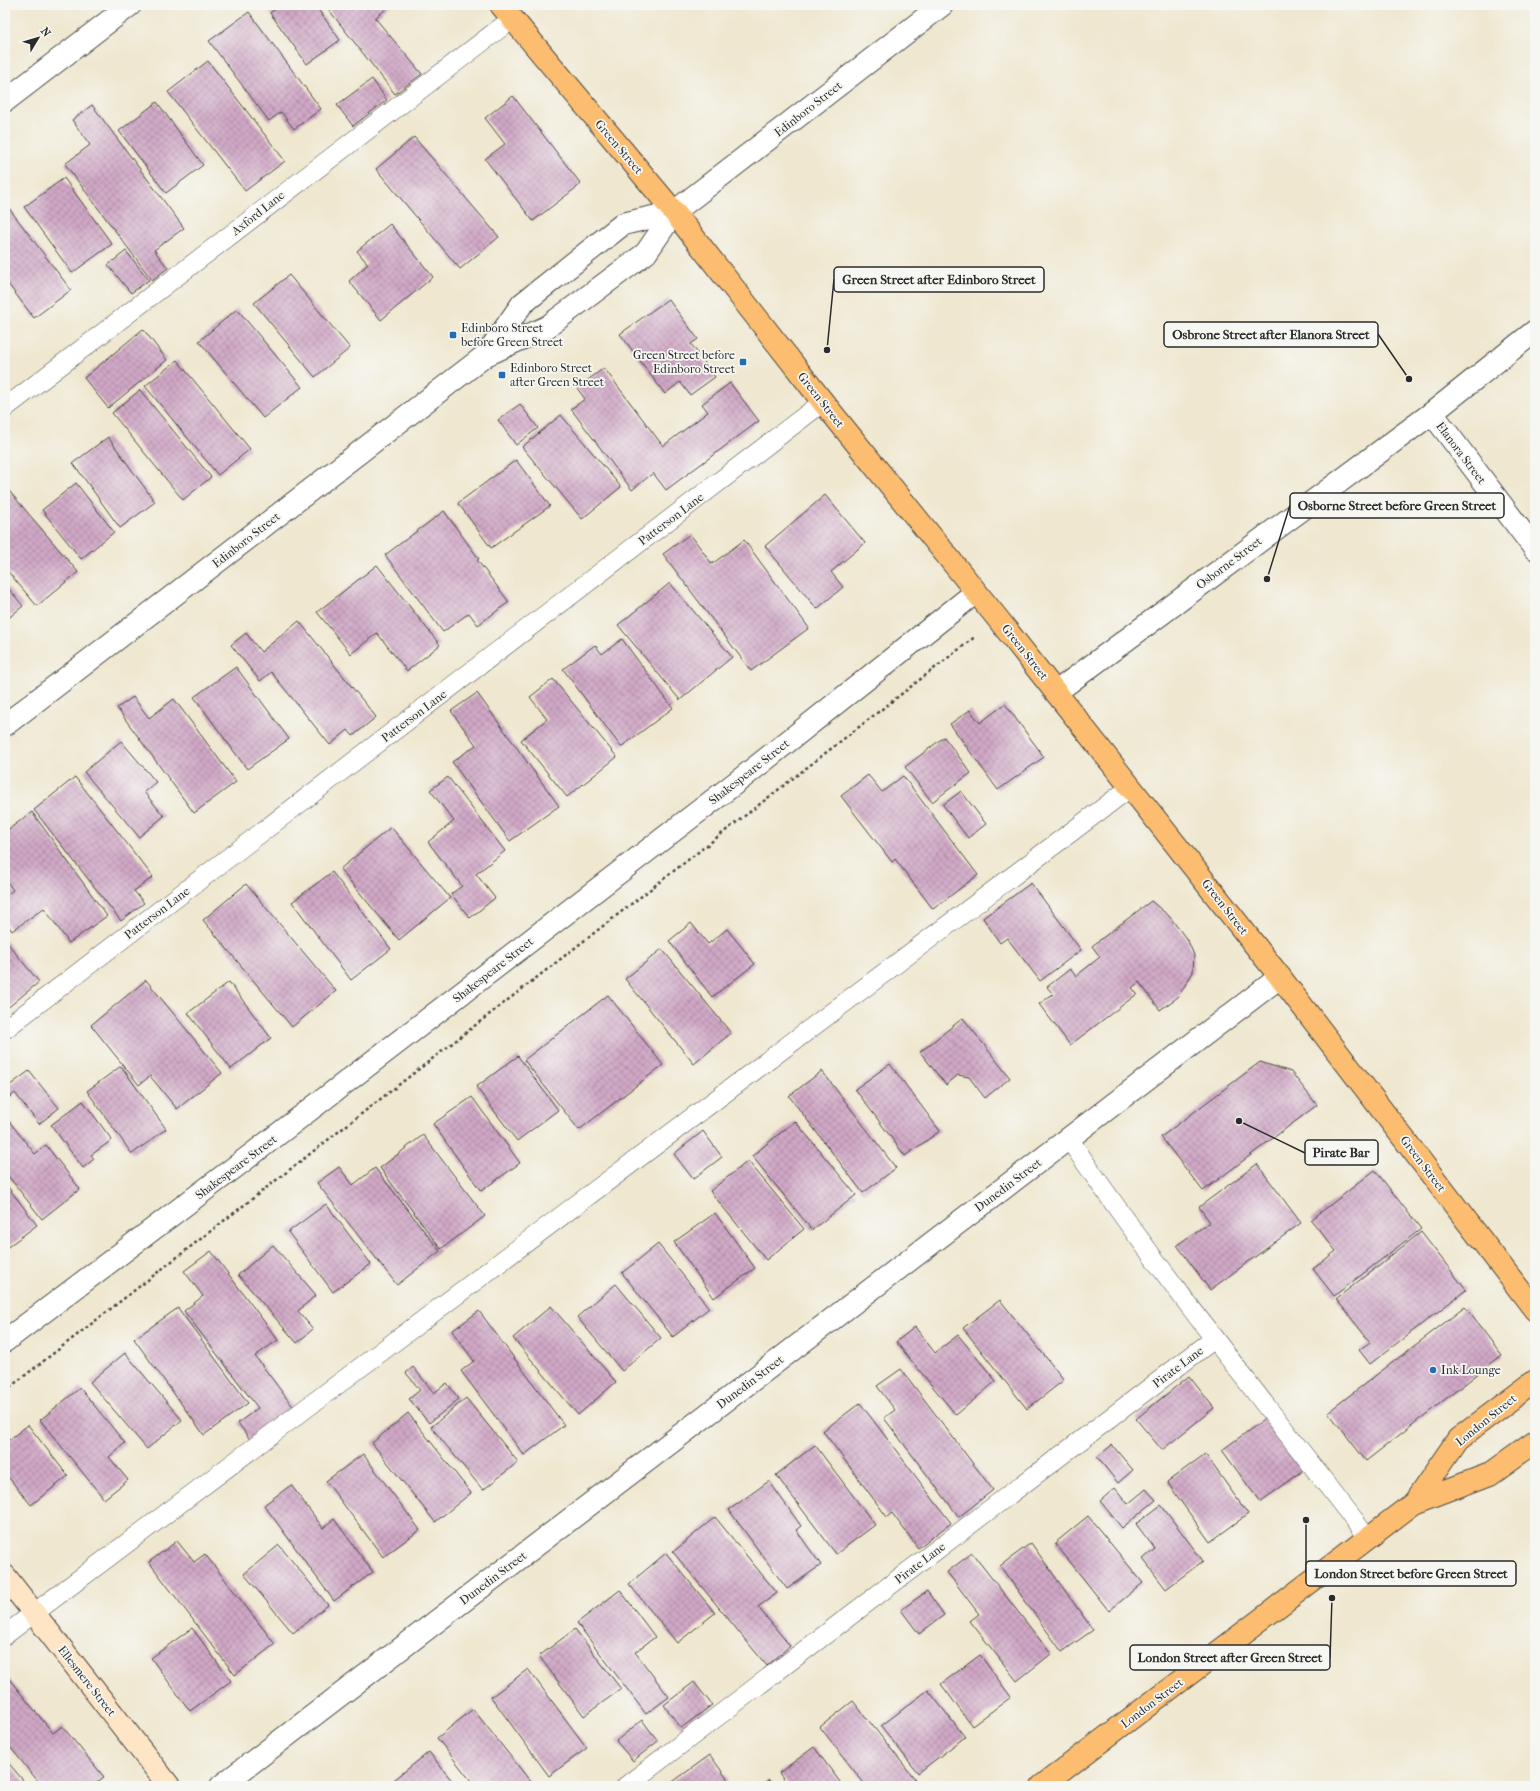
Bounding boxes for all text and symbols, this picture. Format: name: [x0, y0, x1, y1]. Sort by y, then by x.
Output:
north arrow: [18, 18, 58, 58]
text: N: [38, 25, 54, 40]
street label: Edinboro Street: [771, 78, 845, 140]
street label: Green Street: [592, 117, 646, 178]
street label: Axford Lane: [228, 188, 287, 239]
callout: Green Street after Edinboro Street: [834, 267, 1044, 292]
text: Green Street after Edinboro Street: [842, 272, 1036, 287]
place label: Edinboro Street before Green Street: [460, 321, 564, 349]
callout: Osbrone Street after Elanora Street: [1164, 322, 1378, 347]
text: Osbrone Street after Elanora Street: [1172, 327, 1370, 342]
marker: Edinboro Street before Green Street: [448, 330, 458, 340]
place label: Green Street before Edinboro Street: [633, 348, 736, 376]
marker: Green Street before Edinboro Street: [738, 357, 748, 367]
place label: Edinboro Street after Green Street: [510, 361, 605, 389]
street label: Green Street: [795, 369, 847, 431]
marker: Edinboro Street after Green Street: [497, 370, 507, 380]
street label: Elanora Street: [1433, 419, 1489, 487]
street label: Patterson Lane: [636, 490, 706, 548]
callout: Osborne Street before Green Street: [1290, 493, 1504, 518]
text: Osborne Street before Green Street: [1298, 498, 1497, 513]
street label: Edinboro Street: [209, 509, 283, 571]
street label: Osborne Street: [1193, 533, 1265, 592]
street label: Green Street: [999, 621, 1051, 683]
street label: Patterson Lane: [379, 687, 449, 745]
street label: Shakespeare Street: [706, 736, 793, 808]
street label: Green Street: [1199, 876, 1251, 938]
street label: Patterson Lane: [122, 884, 192, 942]
street label: Shakespeare Street: [450, 934, 537, 1006]
street label: Shakespeare Street: [193, 1131, 280, 1202]
street label: Green Street: [1397, 1133, 1449, 1195]
callout: Pirate Bar: [1305, 1140, 1378, 1165]
text: Pirate Bar: [1312, 1145, 1370, 1160]
street label: Dunedin Street: [972, 1155, 1045, 1215]
street label: Pirate Lane: [1150, 1343, 1206, 1391]
street label: Dunedin Street: [714, 1352, 787, 1412]
place label: Ink Lounge: [1441, 1363, 1501, 1377]
marker: Ink Lounge: [1428, 1365, 1438, 1375]
street label: London Street: [1453, 1391, 1520, 1449]
street label: Pirate Lane: [892, 1539, 948, 1587]
street label: Dunedin Street: [457, 1548, 530, 1608]
callout: London Street before Green Street: [1306, 1561, 1516, 1586]
text: London Street before Green Street: [1314, 1566, 1508, 1581]
street label: Ellesmere Street: [55, 1643, 119, 1719]
callout: London Street after Green Street: [1130, 1645, 1330, 1670]
text: London Street after Green Street: [1138, 1650, 1323, 1665]
street label: London Street: [1118, 1675, 1186, 1731]

